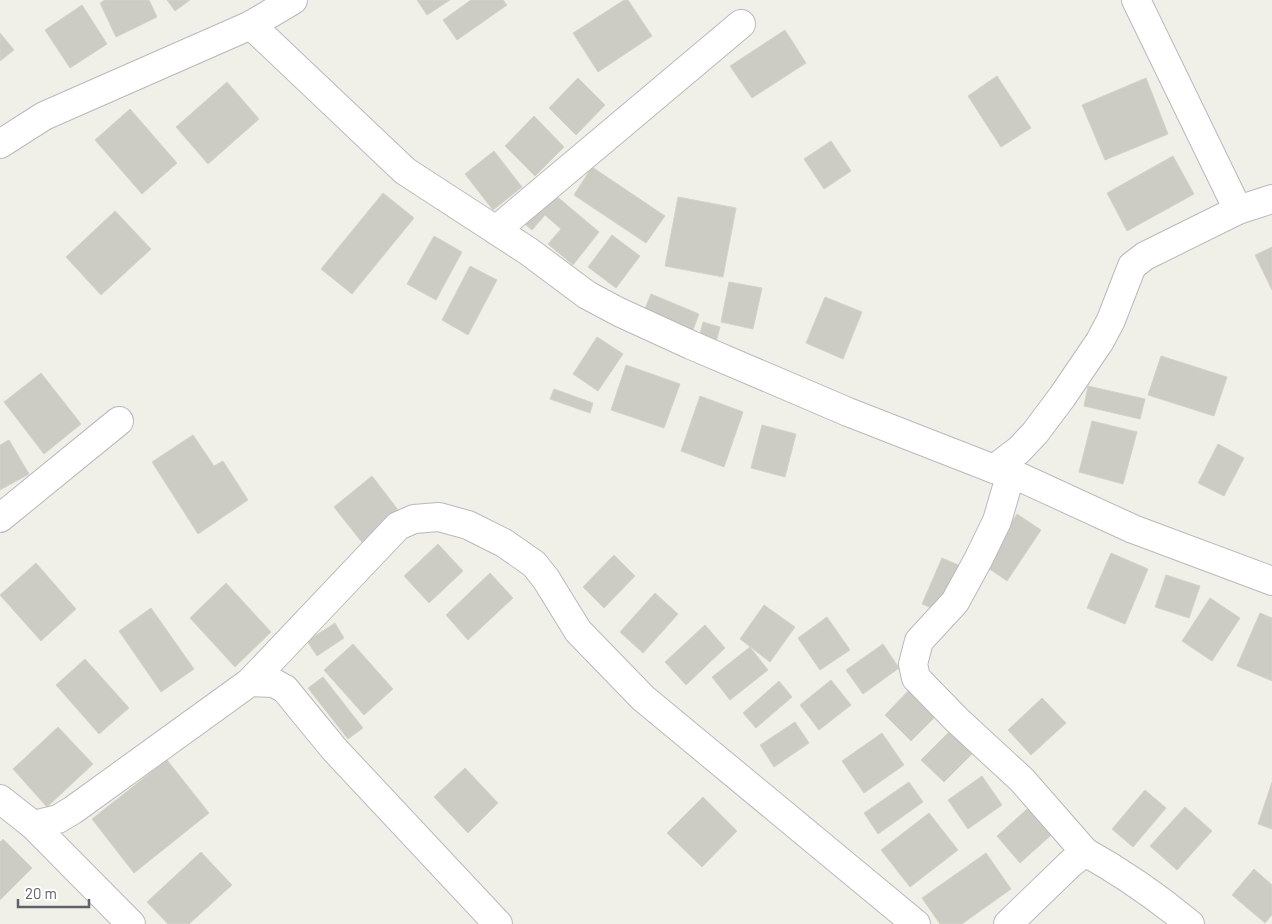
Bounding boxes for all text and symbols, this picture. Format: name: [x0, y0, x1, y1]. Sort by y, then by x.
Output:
scale bar: [18, 876, 89, 908]
text: 20 m: [25, 884, 57, 902]

